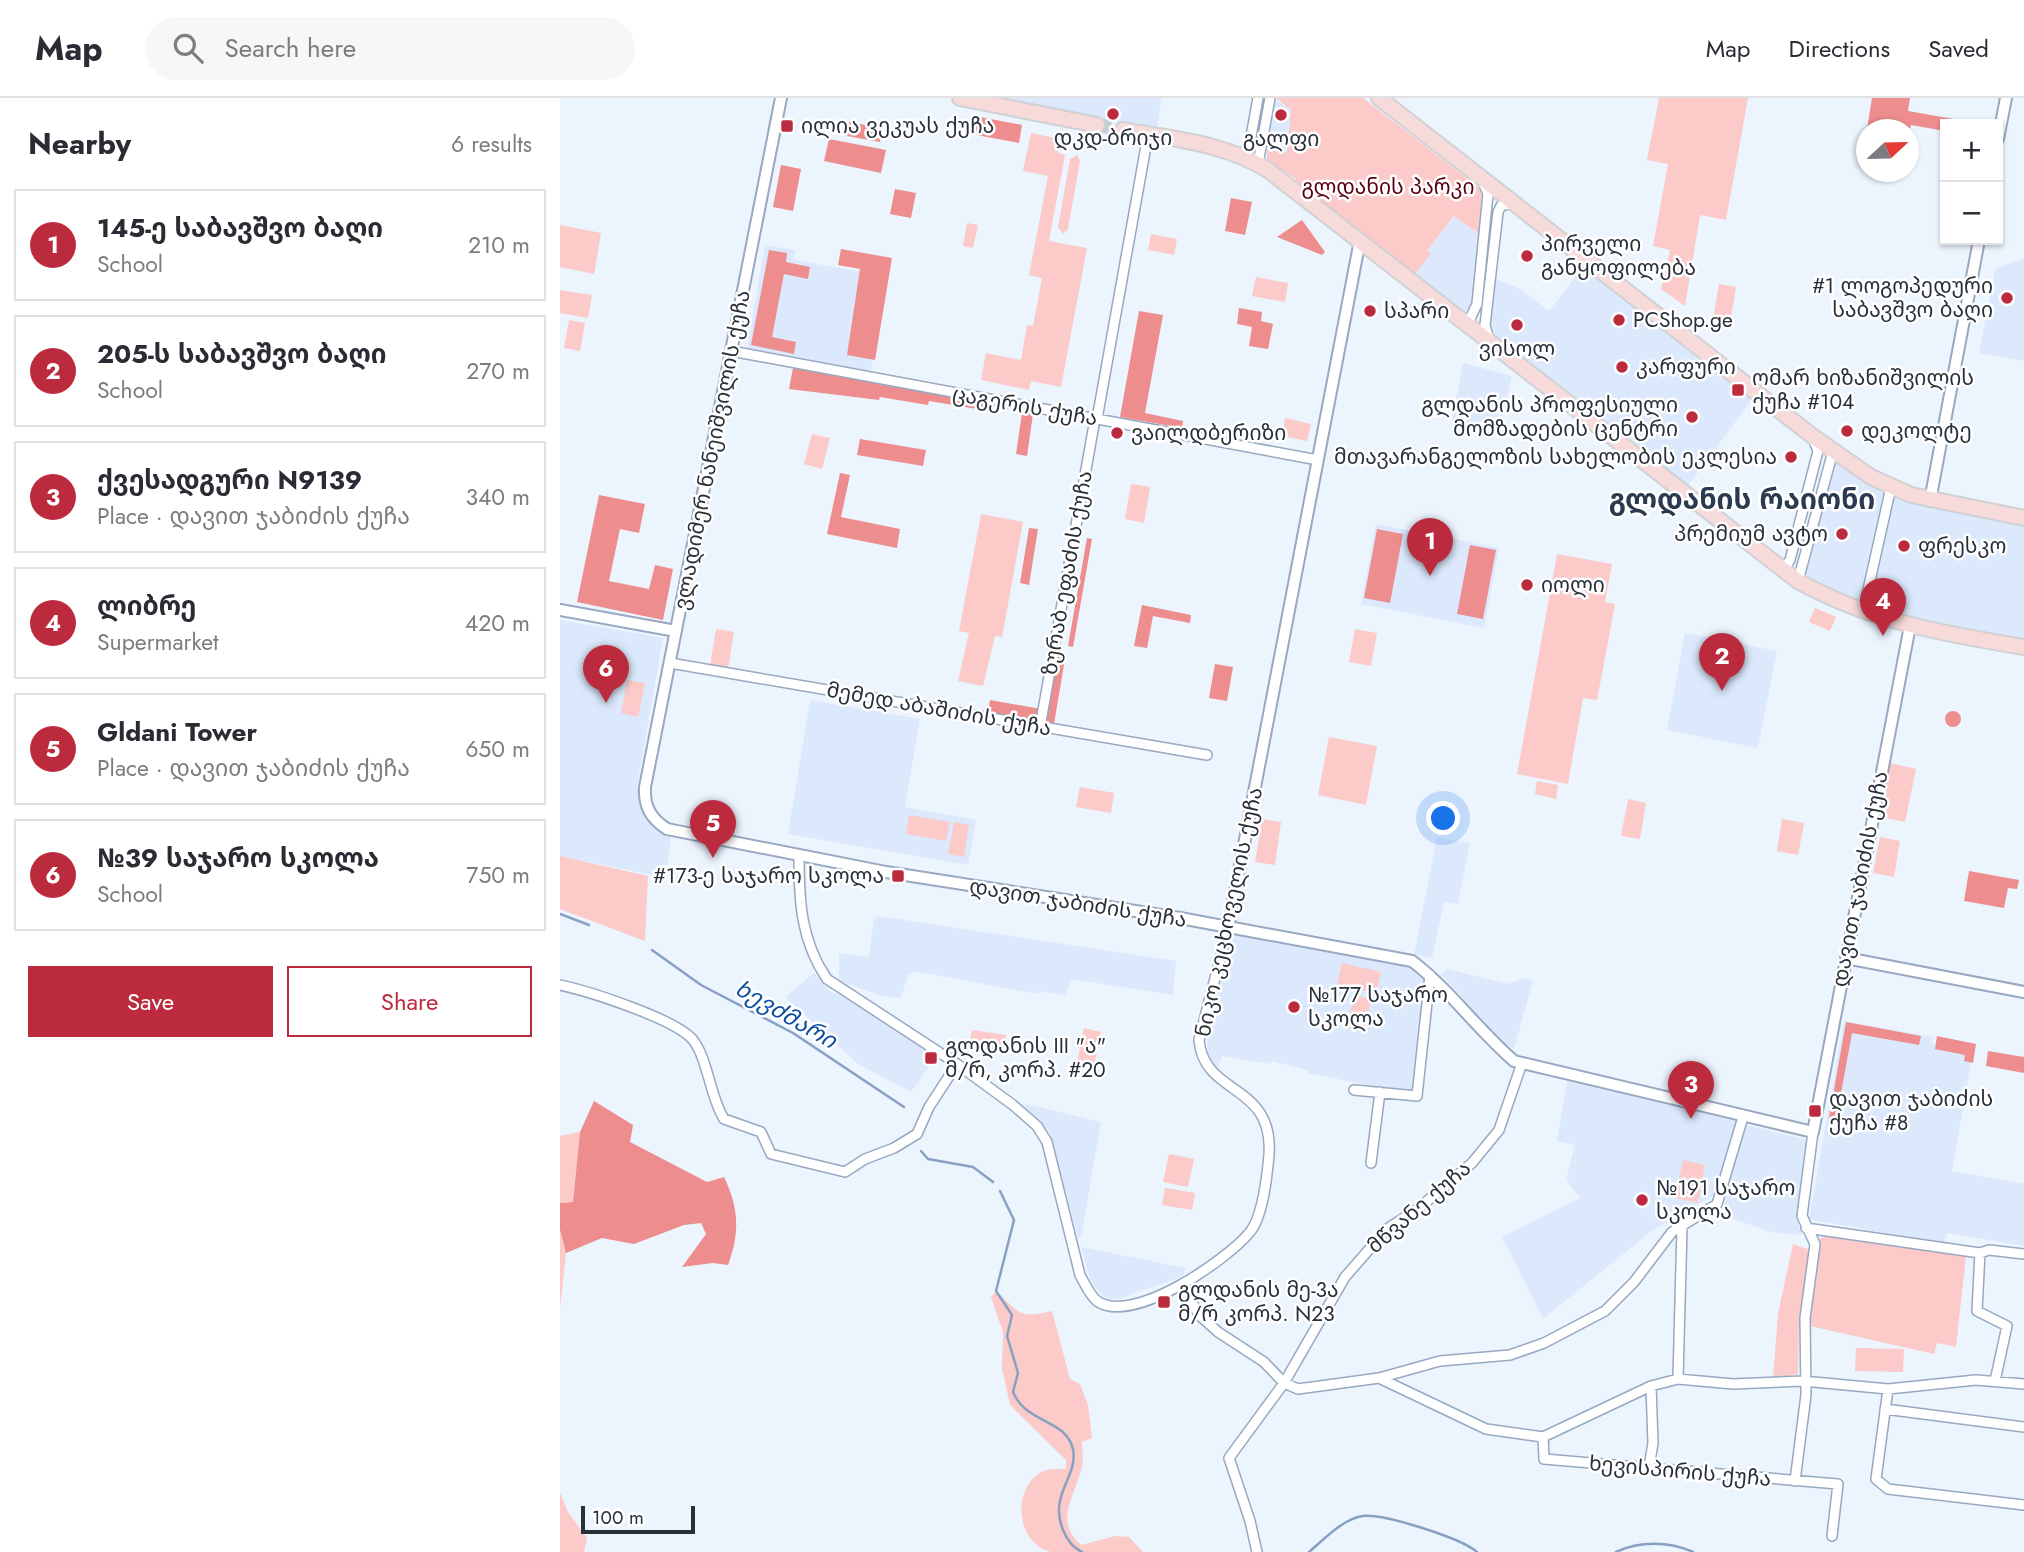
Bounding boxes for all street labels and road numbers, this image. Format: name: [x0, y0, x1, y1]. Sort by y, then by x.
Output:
street label: ვლადიმერ ნანეიშვილის ქუჩა: [666, 288, 758, 612]
street label: ცაგერის ქუჩა: [950, 378, 1100, 434]
street label: ზურაბ ეფაძის ქუჩა: [1034, 468, 1100, 678]
street label: მემედ აბაშიძის ქუჩა: [824, 674, 1054, 744]
street label: დავით ჯაბიძის ქუჩა: [1824, 768, 1896, 990]
street label: ნიკო კეცხოველის ქუჩა: [1188, 784, 1270, 1040]
street label: დავით ჯაბიძის ქუჩა: [967, 871, 1189, 935]
street label: მწვანე ქუჩა: [1361, 1154, 1477, 1260]
street label: ხევისპირის ქუჩა: [1588, 1448, 1772, 1494]

